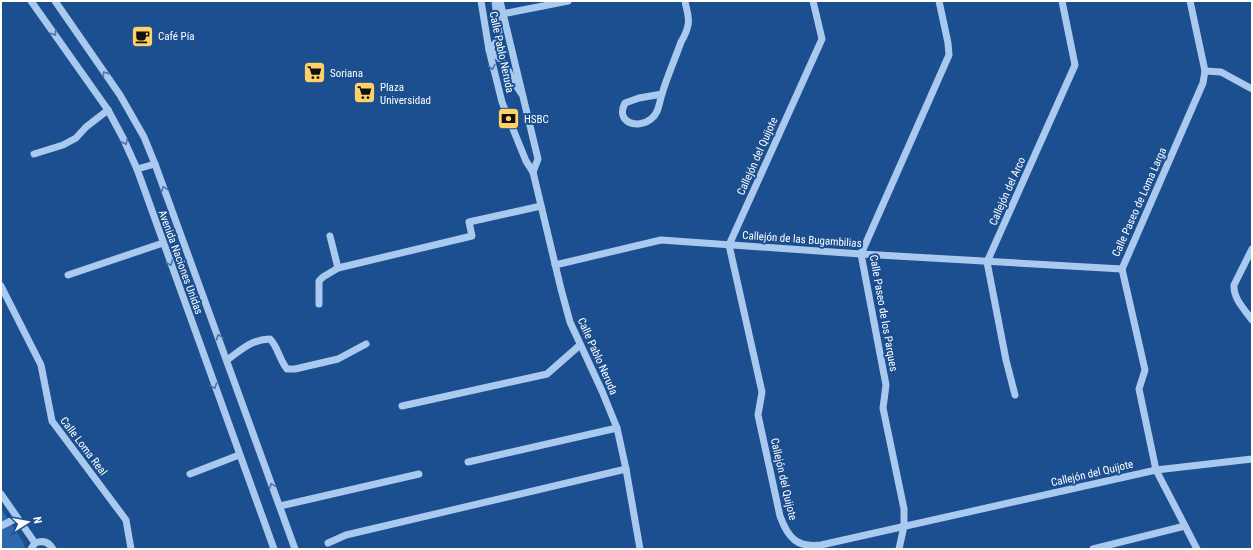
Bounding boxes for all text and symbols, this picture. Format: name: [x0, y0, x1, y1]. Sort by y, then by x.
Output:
street label: Calle Pablo Neruda: [487, 10, 516, 94]
cafe icon: Café Pía: [129, 23, 155, 49]
one-way arrow: [49, 29, 57, 36]
place label: Café Pía: [158, 30, 195, 43]
supermarket icon: Soriana: [301, 60, 327, 86]
one-way arrow: [488, 64, 496, 70]
place label: Soriana: [330, 67, 363, 80]
one-way arrow: [102, 71, 110, 78]
supermarket icon: Plaza Universidad: [352, 80, 378, 106]
place label: Plaza Universidad: [380, 81, 431, 107]
bank icon: HSBC: [496, 106, 522, 132]
place label: HSBC: [524, 113, 549, 126]
street label: Callejón del Quijote: [734, 115, 780, 197]
one-way arrow: [120, 138, 128, 145]
street label: Calle Paseo de Loma Larga: [1109, 146, 1169, 259]
street label: Callejón del Arco: [987, 155, 1029, 227]
one-way arrow: [160, 186, 169, 193]
street label: Avenida Naciones Unidas: [156, 208, 205, 316]
street label: Callejón de las Bugambilias: [742, 229, 862, 250]
street label: Calle Paseo de los Parques: [867, 254, 900, 372]
one-way arrow: [166, 260, 174, 267]
street label: Calle Pablo Neruda: [575, 316, 620, 397]
one-way arrow: [215, 334, 223, 341]
one-way arrow: [209, 382, 218, 389]
street label: Calle Loma Real: [57, 414, 110, 478]
street label: Callejón del Quijote: [768, 437, 799, 522]
street label: Callejón del Quijote: [1050, 458, 1135, 489]
one-way arrow: [269, 483, 277, 490]
north arrow: [8, 502, 48, 542]
text: N: [30, 516, 44, 525]

